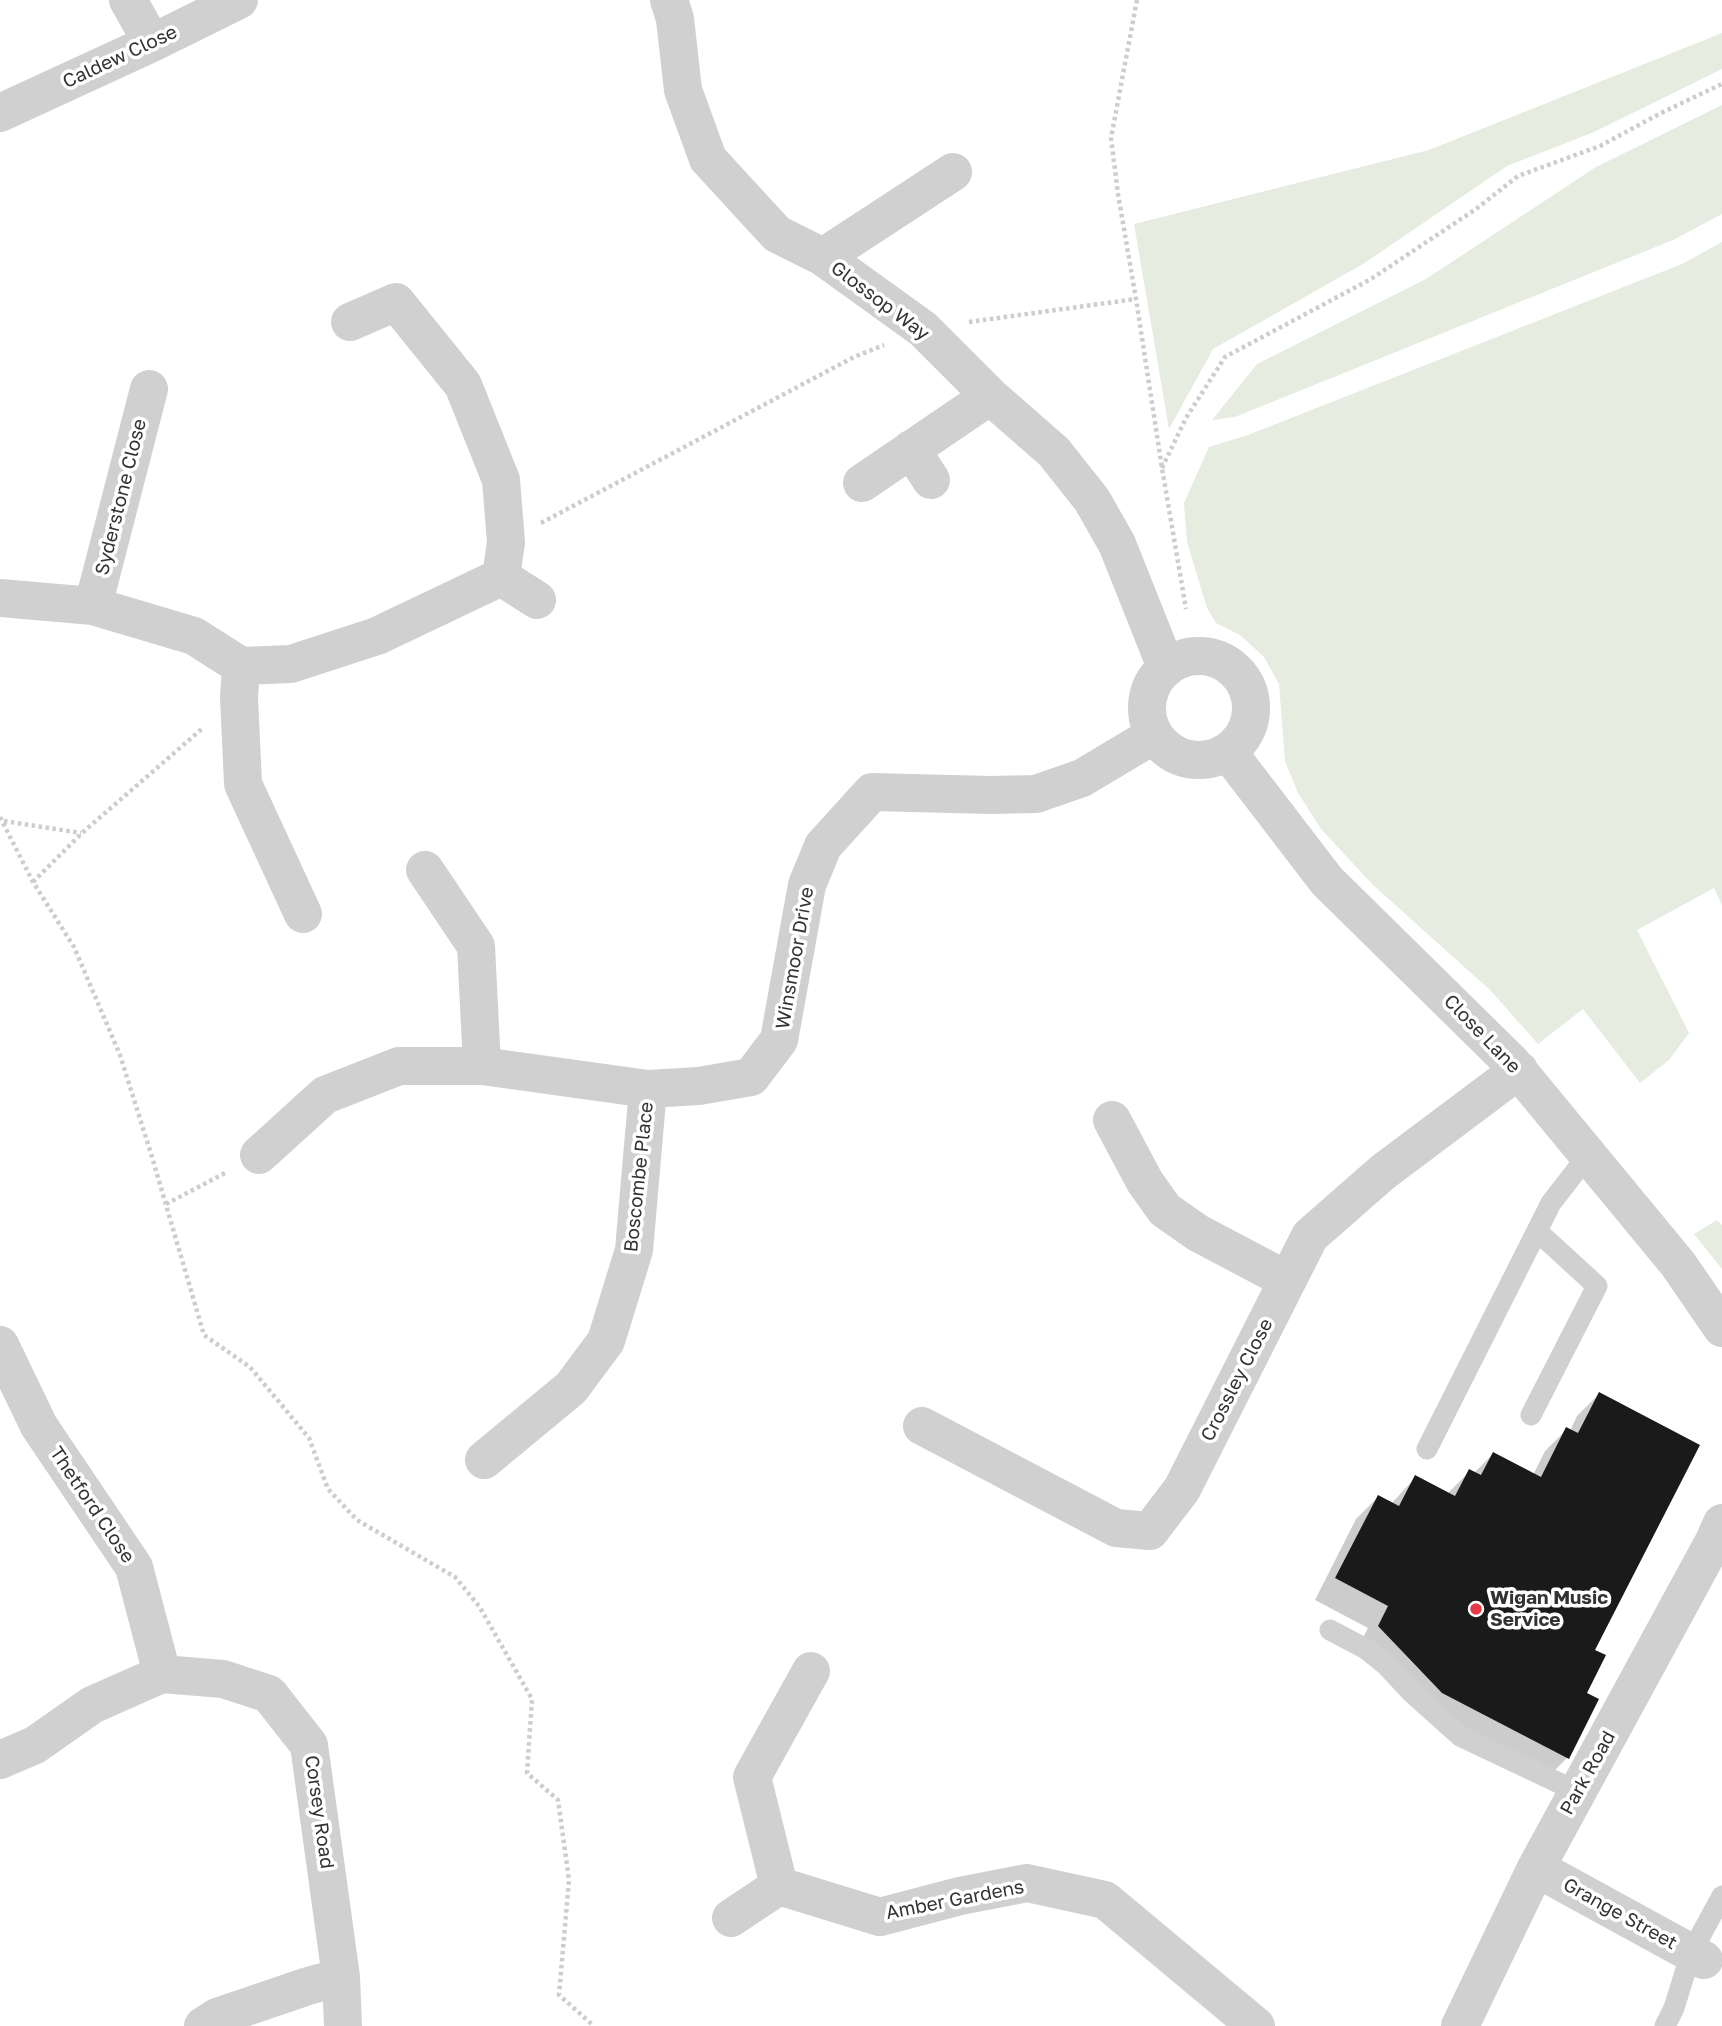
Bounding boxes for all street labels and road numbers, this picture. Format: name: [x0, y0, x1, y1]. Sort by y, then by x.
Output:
street label: Caldew Close: [59, 21, 181, 93]
street label: Glossop Way: [826, 257, 934, 345]
street label: Syderstone Close: [91, 417, 151, 577]
street label: Winsmoor Drive: [771, 885, 819, 1031]
street label: Close Lane: [1439, 990, 1525, 1078]
street label: Boscombe Place: [620, 1101, 658, 1253]
street label: Crossley Close: [1196, 1315, 1278, 1445]
street label: Thetford Close: [45, 1443, 139, 1567]
street label: Park Road: [1556, 1727, 1620, 1819]
street label: Corsey Road: [300, 1754, 338, 1870]
street label: Grange Street: [1559, 1873, 1681, 1955]
street label: Amber Gardens: [884, 1875, 1026, 1925]

